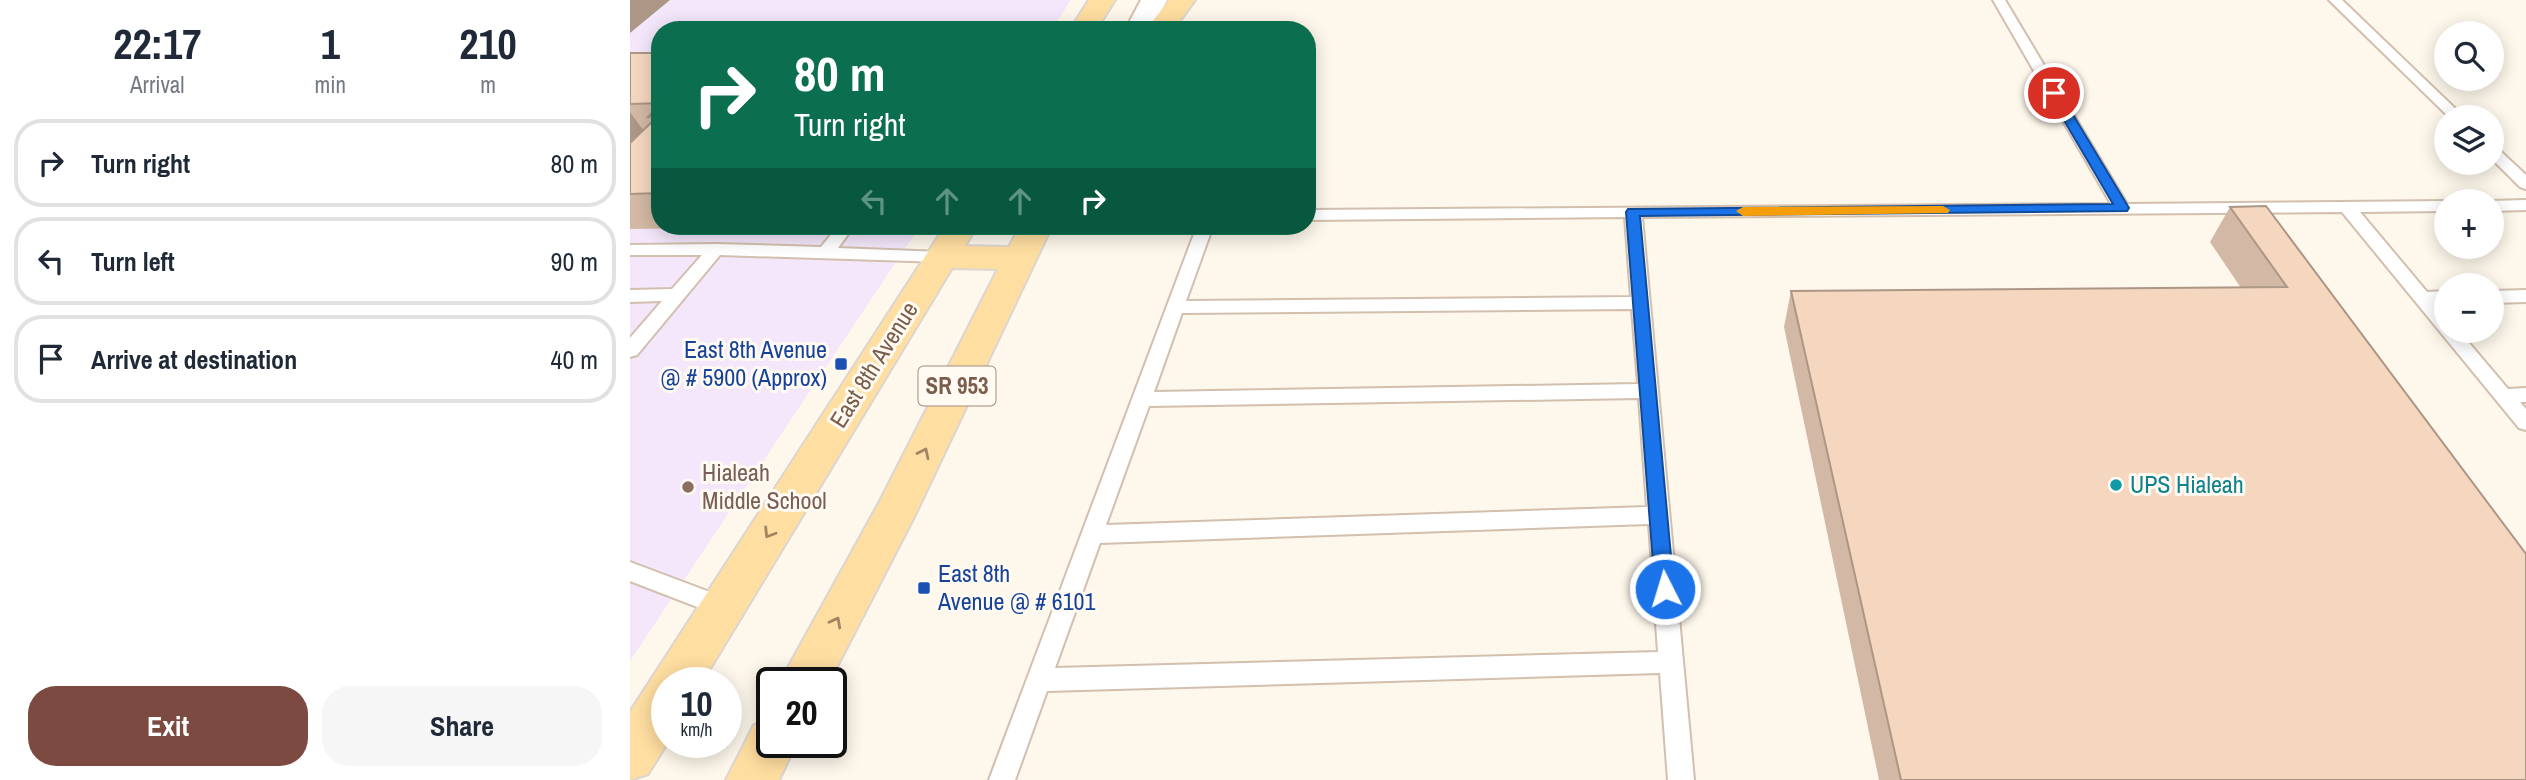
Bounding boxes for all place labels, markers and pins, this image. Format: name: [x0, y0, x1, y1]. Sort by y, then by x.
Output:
pin: [2024, 63, 2084, 123]
place label: East 8th Avenue @ # 5900 (Approx): [660, 333, 827, 393]
marker: East 8th Avenue @ # 5900 (Approx): [833, 356, 849, 372]
place label: Hialeah Middle School: [702, 456, 827, 516]
place label: UPS Hialeah: [2130, 468, 2244, 500]
marker: UPS Hialeah: [2108, 477, 2124, 493]
marker: Hialeah Middle School: [680, 479, 696, 495]
place label: East 8th Avenue @ # 6101: [937, 557, 1096, 617]
marker: East 8th Avenue @ # 6101: [916, 580, 932, 596]

